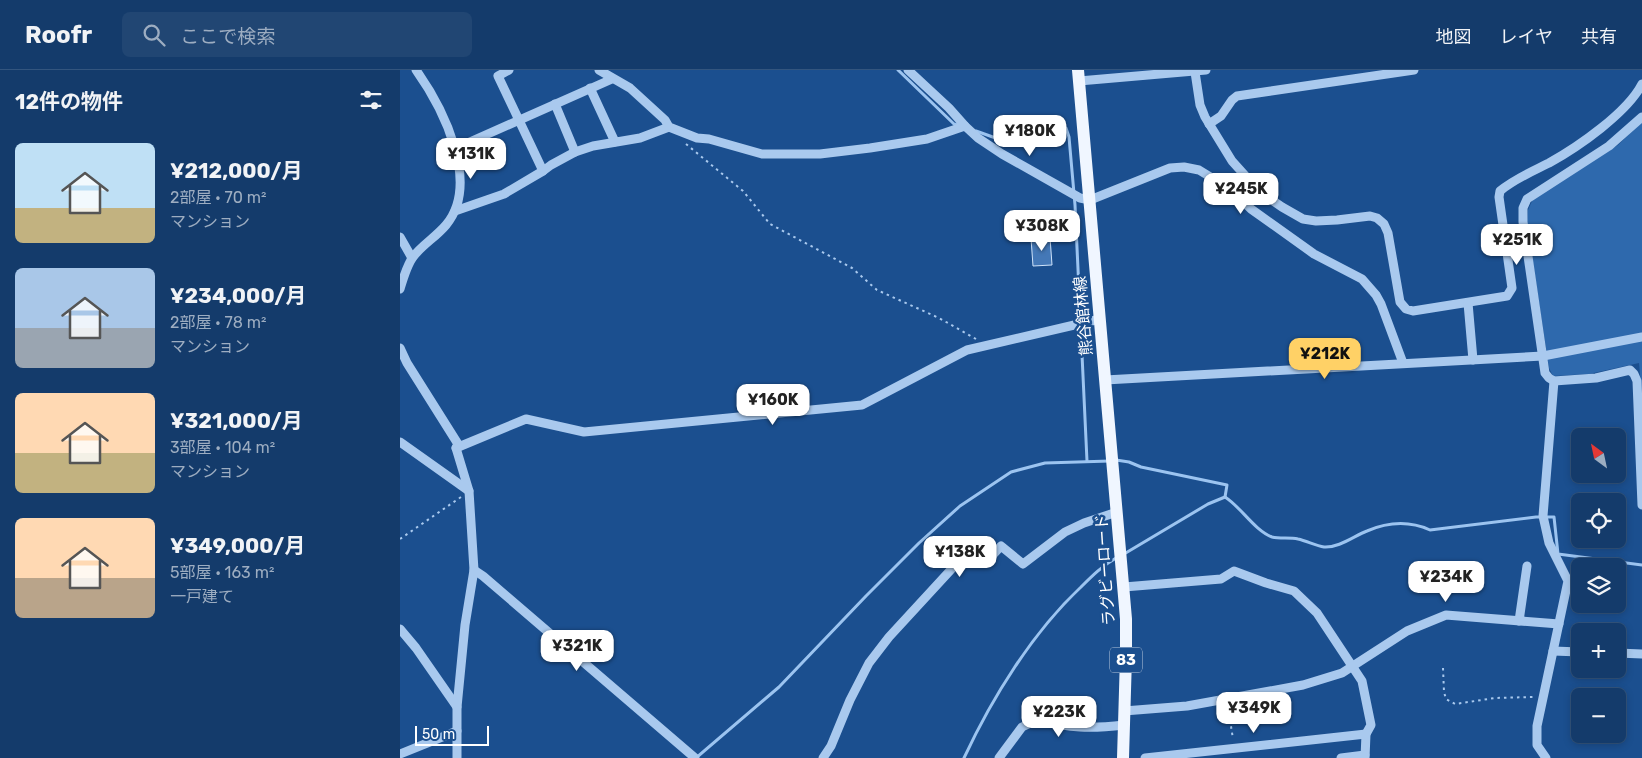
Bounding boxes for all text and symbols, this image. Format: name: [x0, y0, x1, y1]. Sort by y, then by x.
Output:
search box: [122, 12, 472, 57]
text: Roofr: [25, 21, 92, 49]
icon: search: [140, 21, 168, 49]
text: ここで検索: [180, 25, 275, 48]
text: 地図: [1436, 26, 1472, 48]
text: レイヤ: [1500, 26, 1553, 48]
text: 共有: [1581, 26, 1617, 48]
icon: filters: [357, 86, 385, 114]
text: 12件の物件: [15, 89, 123, 114]
pin: ¥180K: [995, 114, 1065, 157]
text: ¥180K: [1004, 121, 1056, 140]
pin: ¥131K: [436, 138, 506, 180]
text: ¥131K: [447, 144, 495, 163]
text: ¥212,000/月: [170, 158, 302, 183]
icon: home: [55, 163, 115, 223]
pin: ¥245K: [1206, 172, 1276, 215]
text: ¥245K: [1214, 179, 1268, 198]
text: 2部屋 · 70 m²: [170, 188, 266, 207]
pin: ¥308K: [1007, 210, 1077, 252]
text: マンション: [170, 212, 250, 231]
text: ¥308K: [1015, 216, 1069, 235]
pin: ¥251K: [1482, 224, 1552, 266]
text: ¥251K: [1492, 230, 1542, 249]
street label: 熊谷館林線: [1070, 275, 1096, 357]
text: ¥234,000/月: [170, 283, 306, 308]
icon: home: [55, 288, 115, 348]
text: 2部屋 · 78 m²: [170, 313, 267, 332]
text: マンション: [170, 337, 250, 356]
pin: ¥212K: [1290, 338, 1360, 380]
text: ¥212K: [1300, 344, 1350, 363]
pin: ¥160K: [738, 384, 808, 426]
text: ¥160K: [748, 390, 798, 409]
text: ¥321,000/月: [170, 408, 303, 433]
icon: home: [55, 413, 115, 473]
north arrow: [1571, 428, 1626, 482]
map controls: [1571, 428, 1626, 743]
text: 3部屋 · 104 m²: [170, 438, 275, 457]
text: マンション: [170, 462, 250, 481]
button: locate: [1571, 493, 1626, 548]
street label: ラグビーロード: [1092, 513, 1118, 627]
text: ¥349,000/月: [170, 533, 305, 558]
pin: ¥138K: [925, 536, 995, 578]
icon: home: [55, 538, 115, 598]
text: ¥138K: [935, 542, 985, 561]
button: layers: [1571, 558, 1626, 613]
pin: ¥234K: [1411, 560, 1481, 603]
text: 5部屋 · 163 m²: [170, 563, 274, 582]
text: ¥234K: [1419, 567, 1473, 586]
text: 一戸建て: [170, 587, 234, 606]
button: +: [1571, 623, 1626, 678]
pin: ¥321K: [542, 630, 612, 672]
text: ¥321K: [552, 636, 602, 655]
road number: 83: [1110, 648, 1142, 672]
button: −: [1571, 688, 1626, 743]
pin: ¥349K: [1219, 692, 1289, 734]
pin: ¥223K: [1024, 696, 1094, 738]
text: ¥349K: [1227, 698, 1281, 717]
text: ¥223K: [1033, 702, 1085, 721]
scale bar: [415, 723, 489, 746]
text: 50 m: [422, 726, 455, 743]

